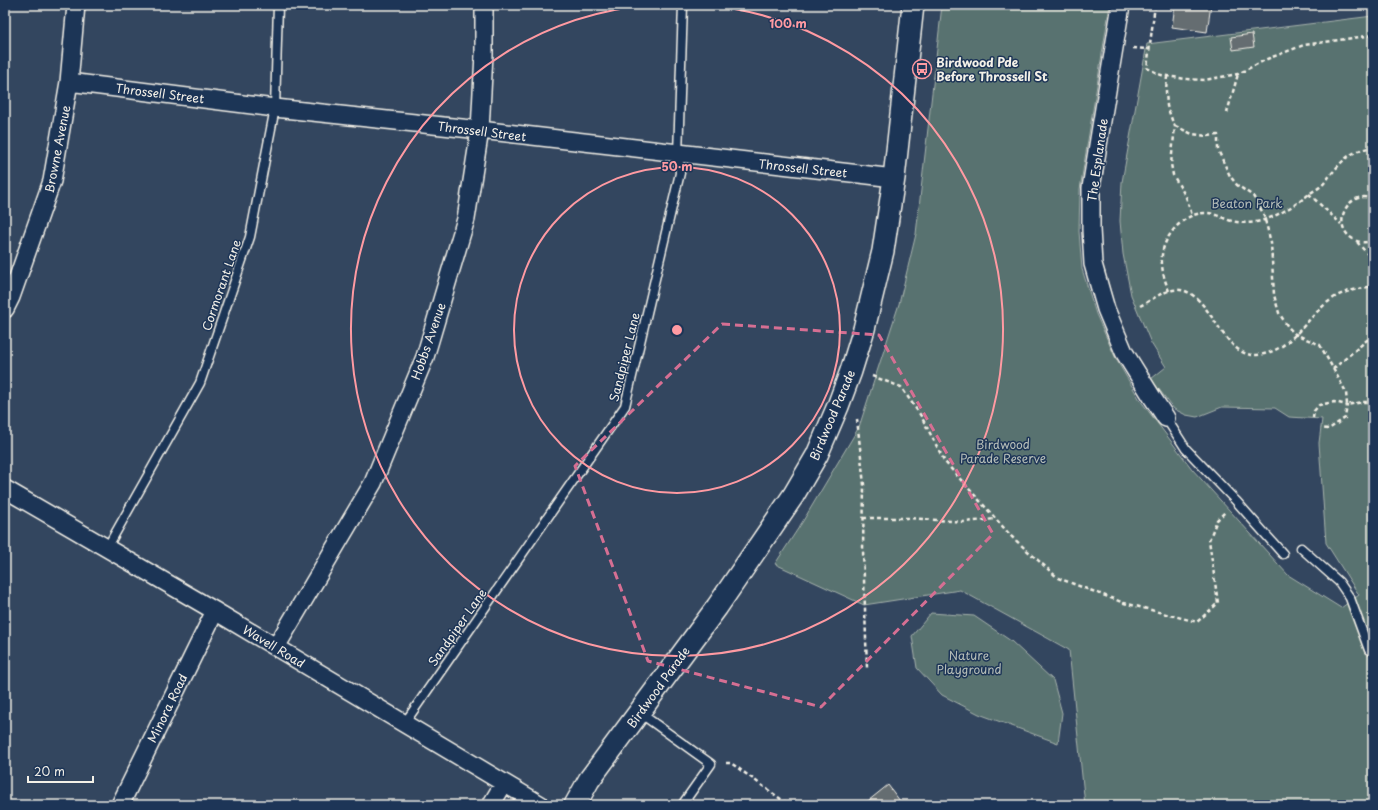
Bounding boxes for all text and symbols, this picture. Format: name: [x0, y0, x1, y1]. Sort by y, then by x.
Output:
text: 100 m: [769, 14, 807, 32]
place label: Birdwood Pde Before Throssell St: [936, 53, 1048, 85]
bus stop icon: Birdwood Pde Before Throssell St: [911, 58, 933, 80]
street label: Throssell Street: [115, 79, 205, 107]
street label: Browne Avenue: [40, 103, 74, 194]
street label: Throssell Street: [437, 117, 527, 145]
street label: The Esplanade: [1082, 117, 1112, 203]
street label: Throssell Street: [758, 154, 848, 182]
text: 50 m: [661, 157, 693, 175]
park label: Beaton Park: [1211, 194, 1283, 212]
street label: Cormorant Lane: [197, 237, 245, 333]
street label: Hobbs Avenue: [406, 299, 450, 382]
street label: Sandpiper Lane: [604, 310, 644, 404]
centre of rings: [670, 323, 684, 337]
street label: Birdwood Parade: [805, 367, 859, 463]
park label: Birdwood Parade Reserve: [960, 435, 1046, 467]
street label: Sandpiper Lane: [423, 584, 491, 670]
street label: Wavell Road: [239, 620, 309, 672]
street label: Birdwood Parade: [622, 643, 694, 731]
park label: Nature Playground: [937, 646, 1001, 678]
street label: Minora Road: [143, 670, 191, 746]
scale bar: [28, 758, 93, 784]
text: 20 m: [34, 762, 65, 780]

